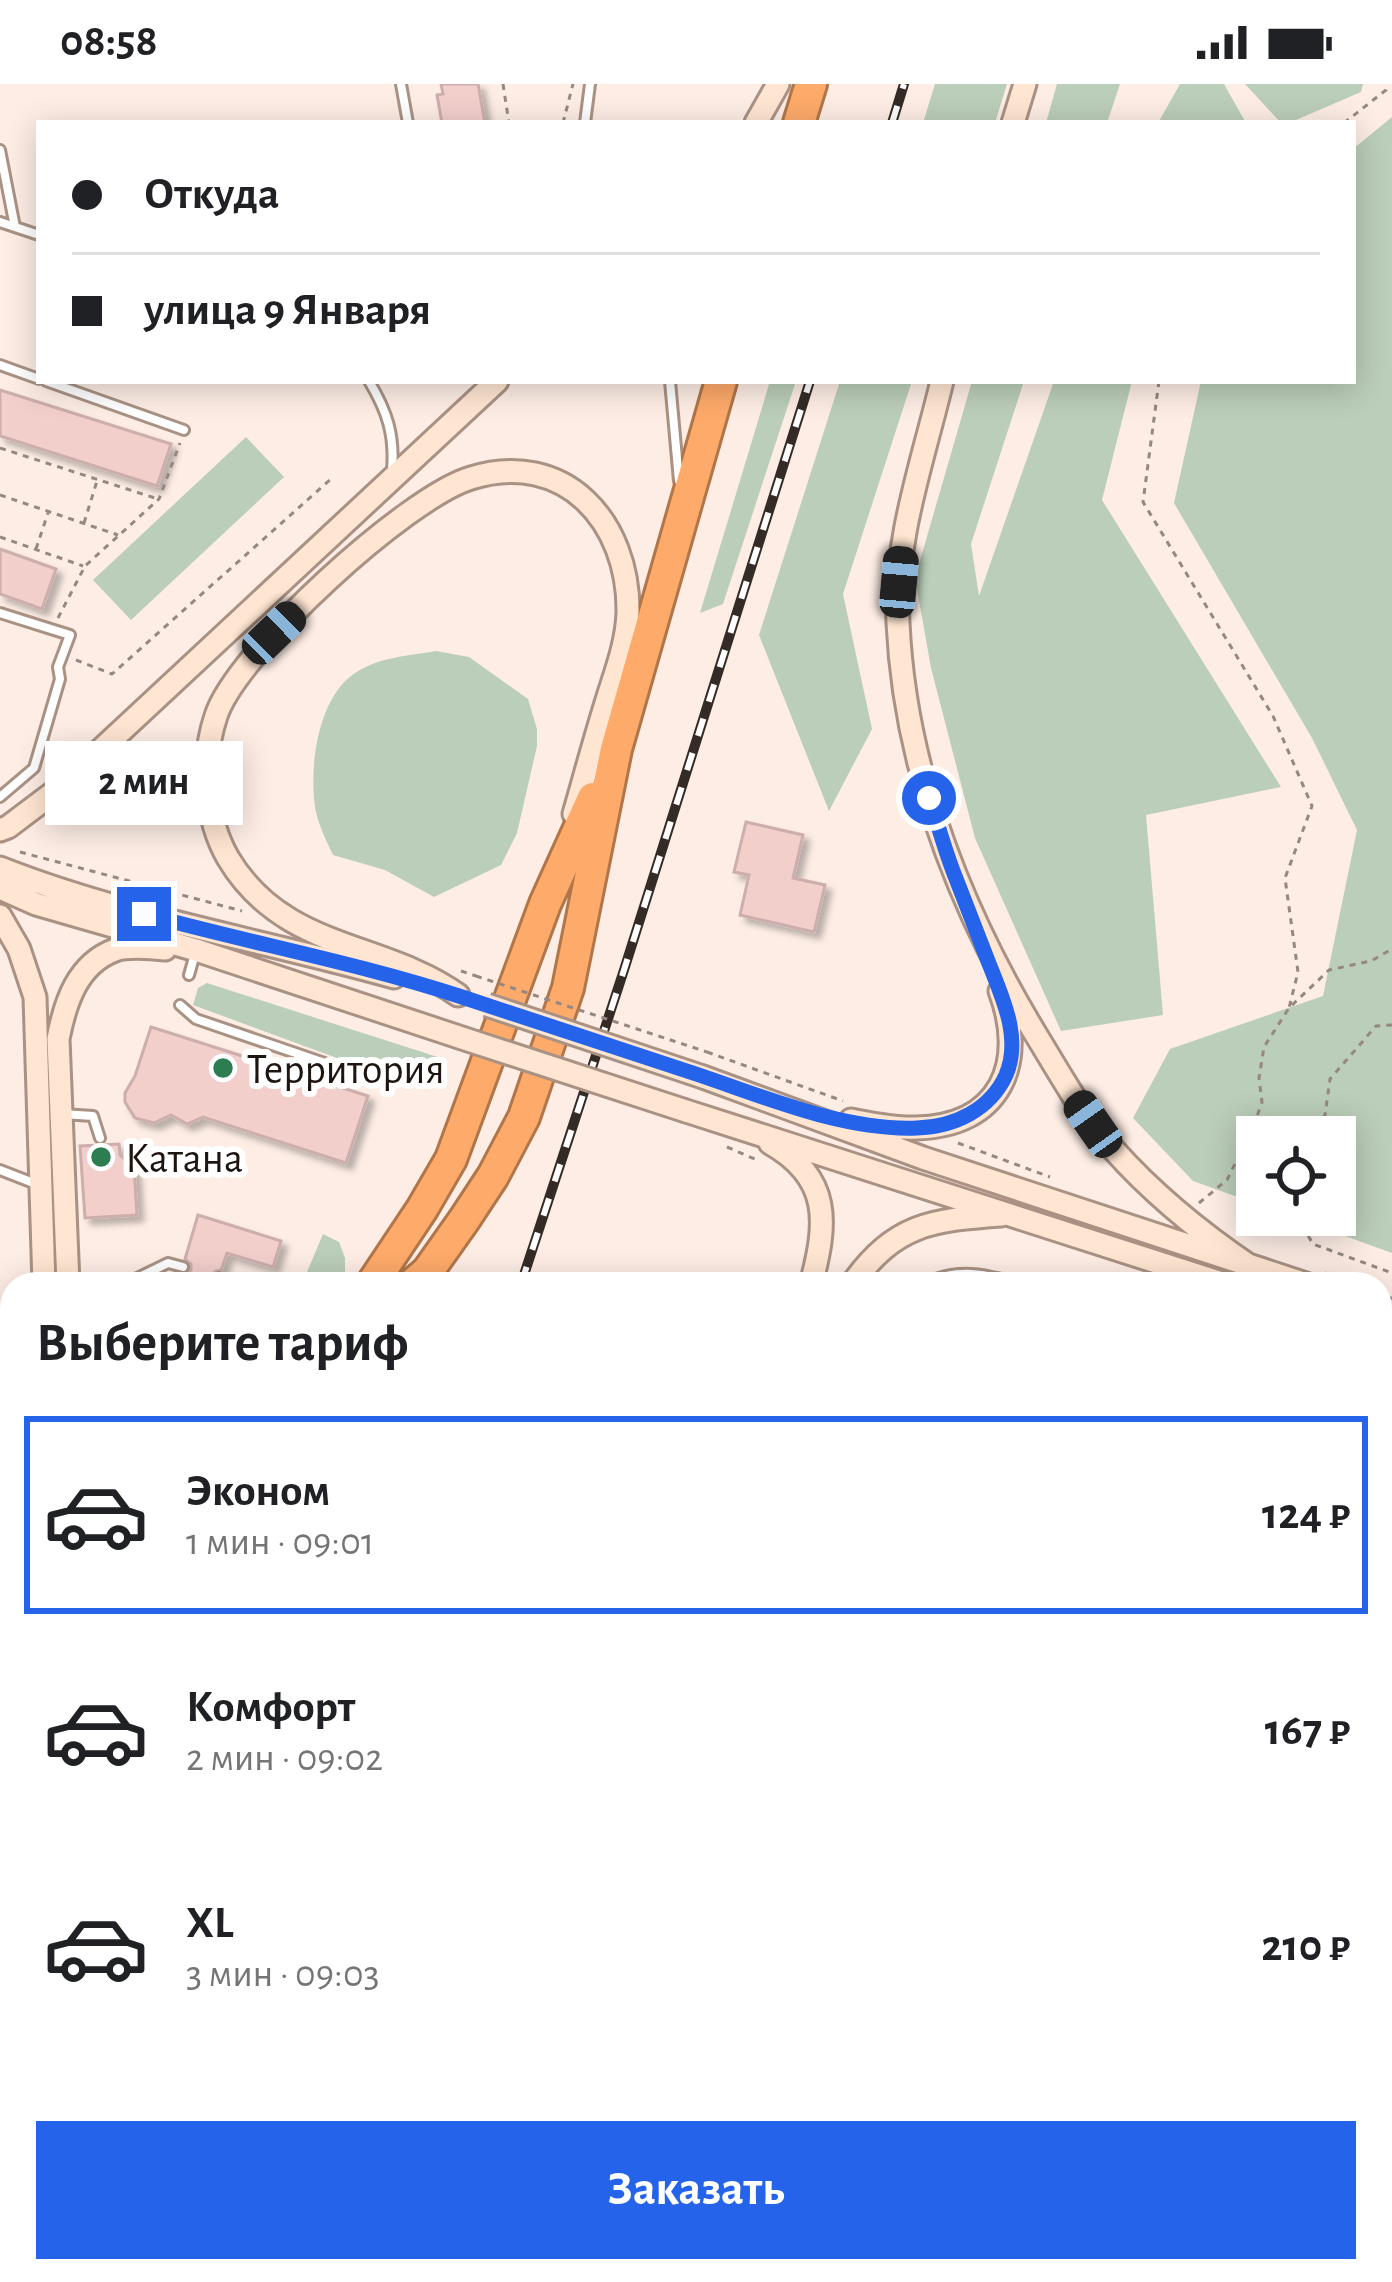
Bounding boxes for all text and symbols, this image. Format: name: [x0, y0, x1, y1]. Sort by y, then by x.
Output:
text: 08:58: [60, 19, 158, 64]
text: Откуда: [144, 172, 279, 217]
text: улица 9 Января: [144, 288, 431, 333]
car: [878, 545, 920, 619]
car: [236, 595, 312, 671]
callout: 2 мин: [45, 740, 243, 824]
text: 2 мин: [98, 763, 190, 802]
route start: [902, 771, 956, 825]
route end: [117, 887, 171, 941]
place label: Территория: [247, 1049, 445, 1091]
marker: Территория: [210, 1055, 236, 1081]
car: [1058, 1084, 1128, 1164]
map controls: [1236, 1116, 1356, 1236]
button: locate: [1236, 1116, 1356, 1236]
place label: Катана: [125, 1138, 243, 1180]
marker: Катана: [88, 1144, 114, 1170]
text: Выберите тариф: [36, 1317, 408, 1371]
icon: car: [42, 1461, 150, 1569]
text: Эконом: [186, 1469, 330, 1514]
text: 124 ₽: [1262, 1492, 1350, 1537]
text: 1 мин · 09:01: [186, 1523, 374, 1562]
icon: car: [42, 1677, 150, 1785]
text: Комфорт: [186, 1685, 355, 1730]
text: 167 ₽: [1265, 1708, 1350, 1753]
text: 2 мин · 09:02: [186, 1739, 383, 1778]
icon: car: [42, 1893, 150, 2001]
text: XL: [186, 1901, 234, 1946]
text: 210 ₽: [1261, 1924, 1350, 1969]
text: 3 мин · 09:03: [186, 1955, 380, 1994]
button: Заказать: [36, 2121, 1356, 2259]

